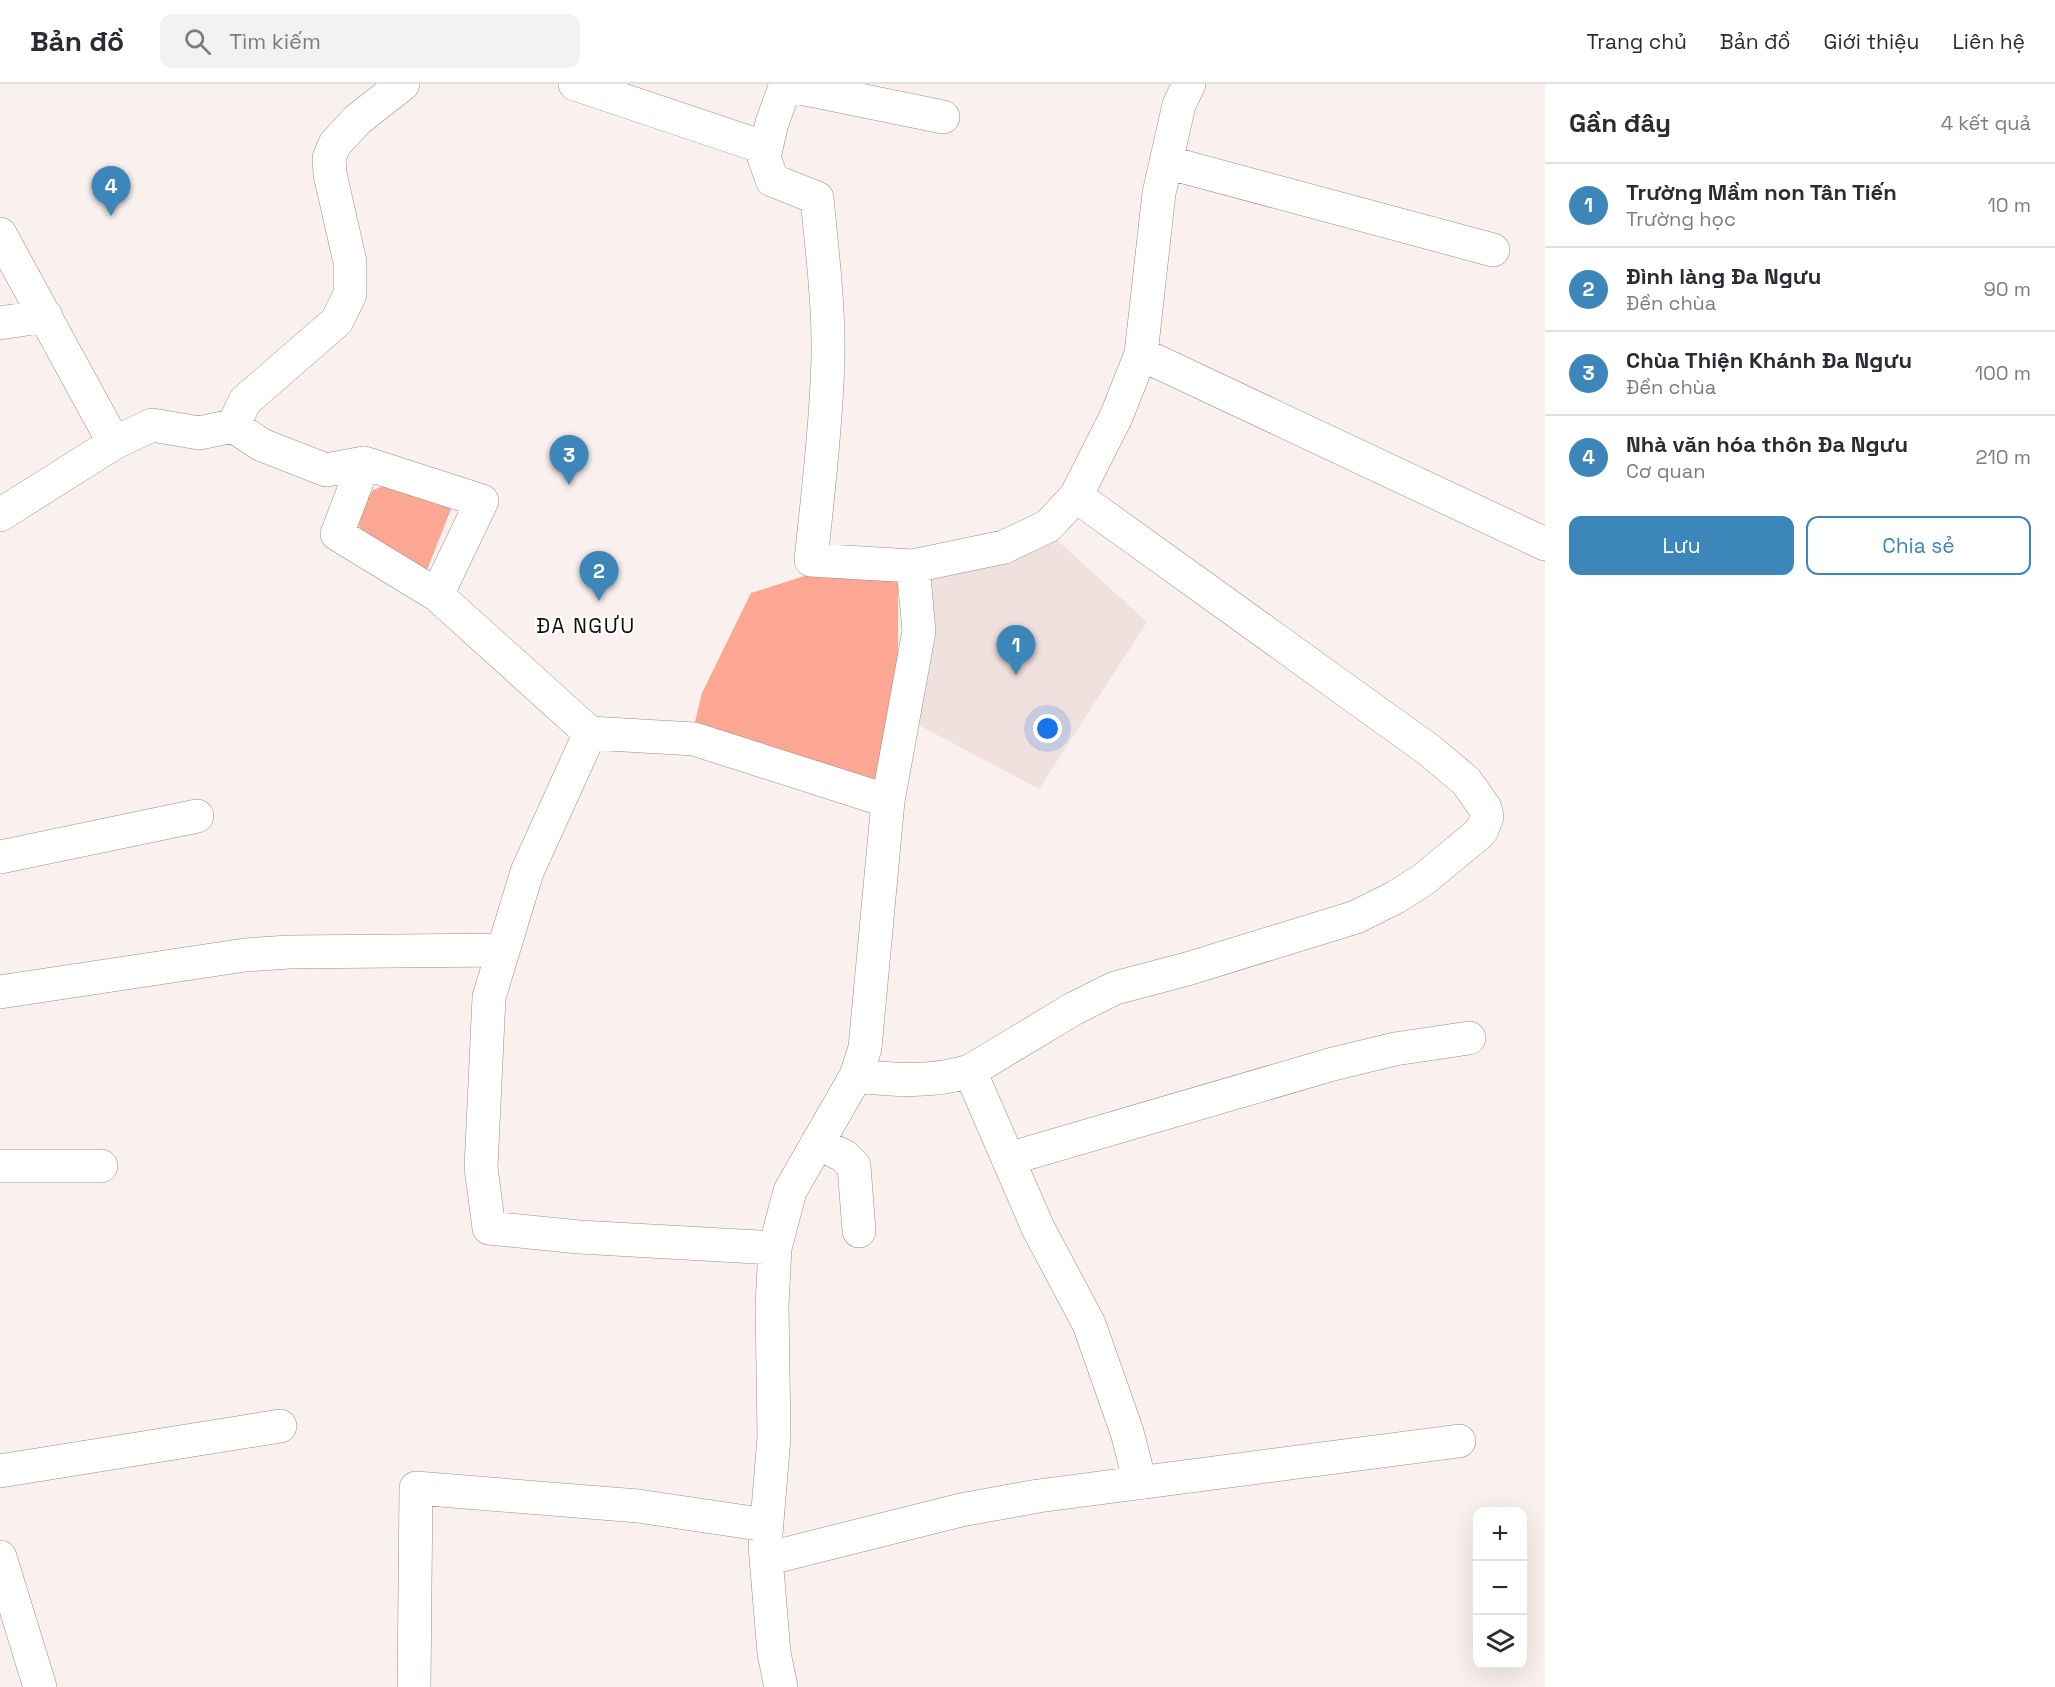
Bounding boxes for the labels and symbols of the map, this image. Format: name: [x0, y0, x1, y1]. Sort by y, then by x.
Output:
pin: 4: [92, 166, 130, 216]
pin: 3: [550, 436, 588, 485]
pin: 2: [580, 552, 618, 601]
district label: ĐA NGƯU: [536, 612, 636, 639]
pin: 1: [996, 626, 1036, 675]
your location: [1033, 714, 1062, 743]

